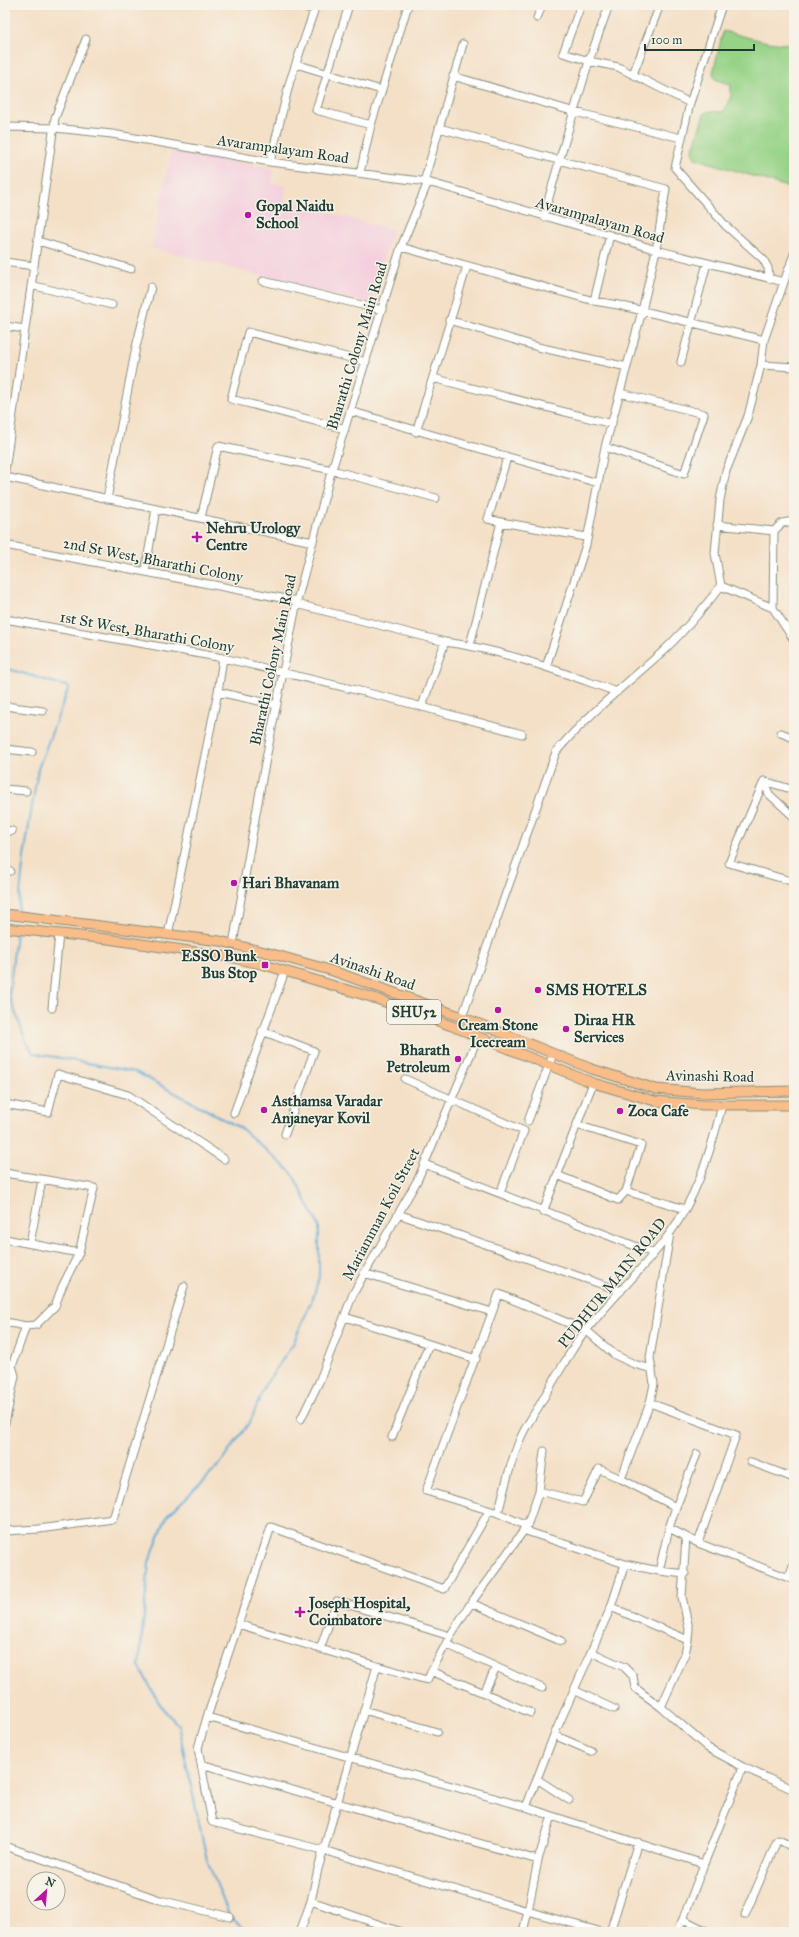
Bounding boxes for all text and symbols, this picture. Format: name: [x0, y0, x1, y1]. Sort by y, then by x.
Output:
scale bar: [645, 26, 754, 52]
text: 100 m: [651, 33, 682, 47]
street label: Avarampalayam Road: [215, 131, 350, 167]
street label: Avarampalayam Road: [533, 193, 667, 247]
place label: Gopal Naidu School: [256, 197, 334, 232]
marker: Gopal Naidu School: [243, 210, 253, 220]
street label: Bharathi Colony Main Road: [323, 260, 391, 432]
place label: Nehru Urology Centre: [206, 519, 301, 554]
marker: Nehru Urology Centre: [191, 531, 203, 543]
street label: 2nd St West, Bharathi Colony: [61, 534, 246, 586]
street label: Bharathi Colony Main Road: [246, 572, 300, 747]
street label: 1st St West, Bharathi Colony: [58, 608, 237, 656]
place label: Hari Bhavanam: [242, 874, 340, 892]
marker: Hari Bhavanam: [229, 878, 239, 888]
place label: ESSO Bunk Bus Stop: [181, 947, 258, 983]
street label: Avinashi Road: [327, 948, 418, 994]
marker: ESSO Bunk Bus Stop: [260, 960, 270, 970]
place label: SMS HOTELS: [546, 981, 647, 999]
marker: SMS HOTELS: [533, 985, 543, 995]
road number: SHU52: [387, 1000, 441, 1024]
marker: Cream Stone Icecream: [493, 1005, 503, 1015]
place label: Diraa HR Services: [574, 1011, 636, 1046]
place label: Cream Stone Icecream: [458, 1016, 539, 1051]
marker: Diraa HR Services: [561, 1024, 571, 1034]
place label: Bharath Petroleum: [386, 1041, 451, 1076]
marker: Bharath Petroleum: [453, 1054, 463, 1064]
street label: Avinashi Road: [665, 1066, 755, 1086]
place label: Asthamsa Varadar Anjaneyar Kovil: [271, 1092, 383, 1128]
place label: Zoca Cafe: [628, 1102, 689, 1120]
marker: Asthamsa Varadar Anjaneyar Kovil: [259, 1105, 269, 1115]
marker: Zoca Cafe: [615, 1106, 625, 1116]
street label: Mariamman Koil Street: [338, 1144, 424, 1283]
street label: PUDHUR MAIN ROAD: [554, 1214, 670, 1352]
place label: Joseph Hospital, Coimbatore: [307, 1594, 410, 1629]
marker: Joseph Hospital, Coimbatore: [294, 1606, 306, 1618]
north arrow: [26, 1871, 66, 1911]
text: N: [43, 1875, 58, 1891]

